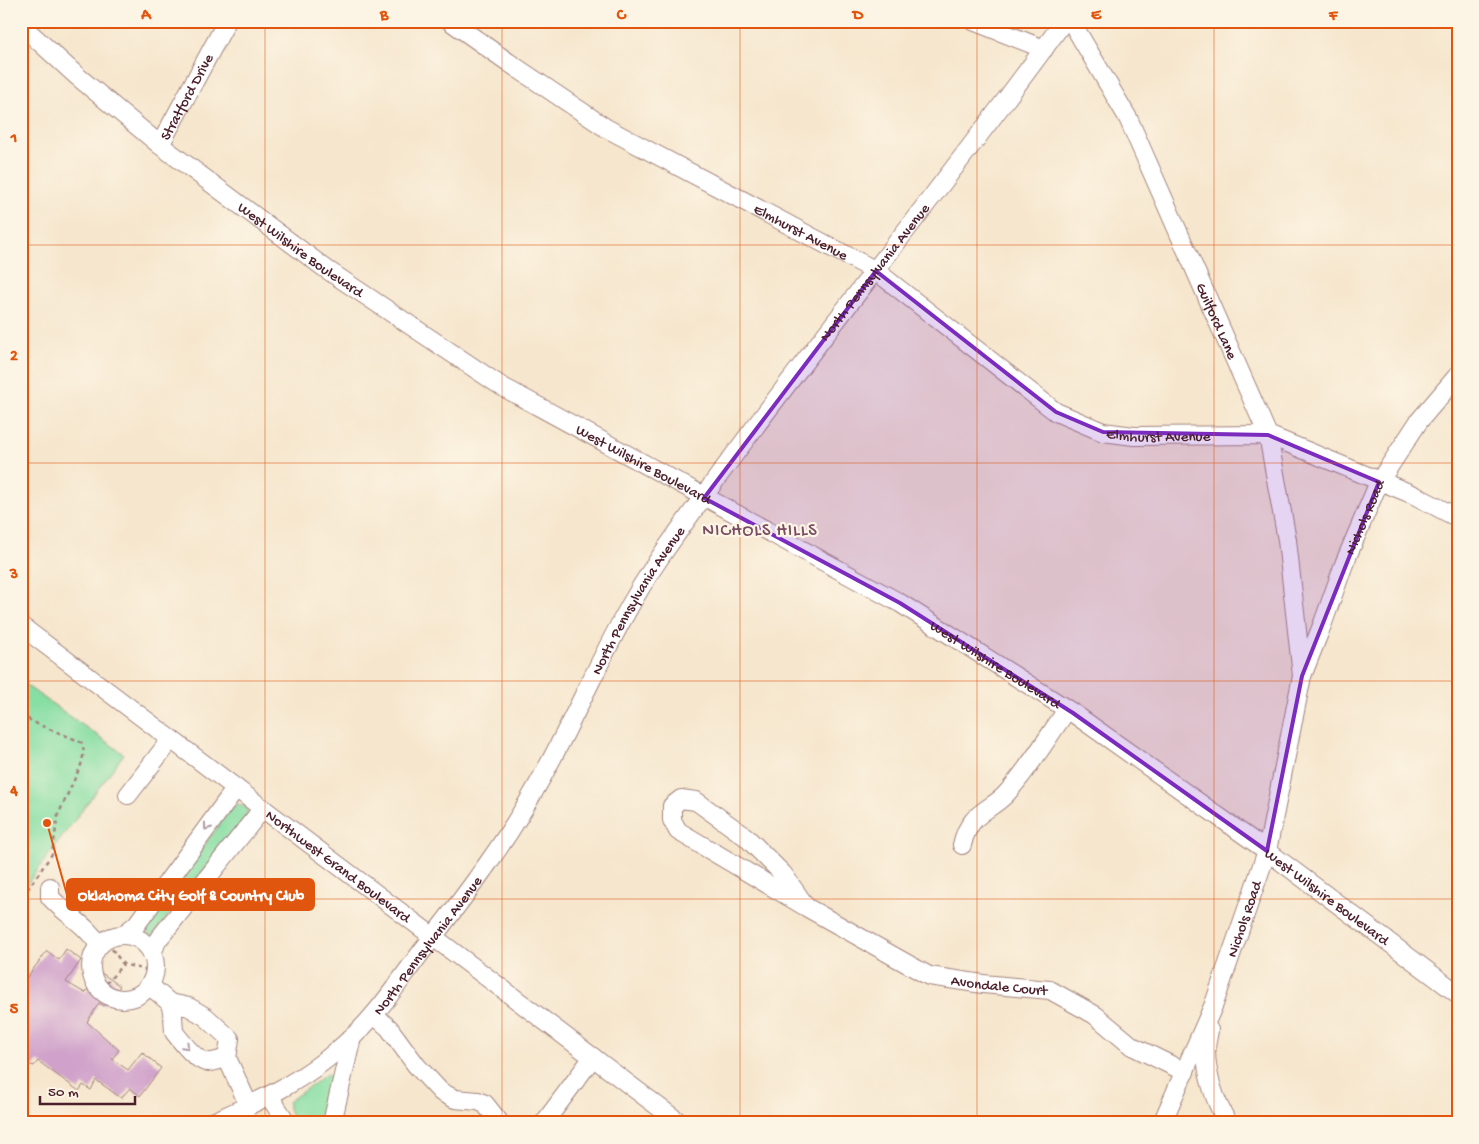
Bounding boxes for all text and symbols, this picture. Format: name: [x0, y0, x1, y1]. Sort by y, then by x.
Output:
text: A: [140, 7, 152, 26]
text: B: [379, 7, 389, 26]
text: C: [616, 7, 627, 26]
text: D: [851, 7, 864, 26]
text: E: [1091, 7, 1102, 26]
text: F: [1328, 7, 1339, 26]
street label: Stratford Drive: [157, 51, 219, 144]
text: 1: [10, 130, 17, 149]
street label: West Wilshire Boulevard: [233, 199, 367, 303]
street label: North Pennsylvania Avenue: [816, 200, 935, 346]
street label: Elmhurst Avenue: [750, 201, 851, 266]
street label: Guilford Lane: [1191, 280, 1241, 363]
text: 2: [10, 348, 18, 367]
street label: West Wilshire Boulevard: [572, 421, 715, 510]
street label: Elmhurst Avenue: [1105, 426, 1211, 447]
street label: Nichols Road: [1342, 477, 1390, 558]
district label: NICHOLS HILLS: [702, 521, 818, 542]
street label: North Pennsylvania Avenue: [588, 523, 690, 678]
text: 3: [9, 566, 18, 585]
street label: West Wilshire Boulevard: [926, 617, 1064, 714]
text: 4: [9, 783, 18, 802]
street label: Northwest Grand Boulevard: [262, 807, 415, 928]
one-way arrow: [205, 821, 213, 830]
street label: West Wilshire Boulevard: [1260, 845, 1393, 951]
street label: North Pennsylvania Avenue: [370, 873, 487, 1020]
street label: Nichols Road: [1224, 878, 1267, 960]
callout: Oklahoma City Golf & Country Club: [67, 879, 314, 910]
text: Oklahoma City Golf & Country Club: [78, 887, 305, 907]
street label: Avondale Court: [950, 972, 1050, 1001]
text: 5: [10, 1001, 19, 1020]
one-way arrow: [180, 1040, 189, 1049]
scale bar: [40, 1074, 135, 1106]
text: 50 m: [48, 1084, 79, 1102]

